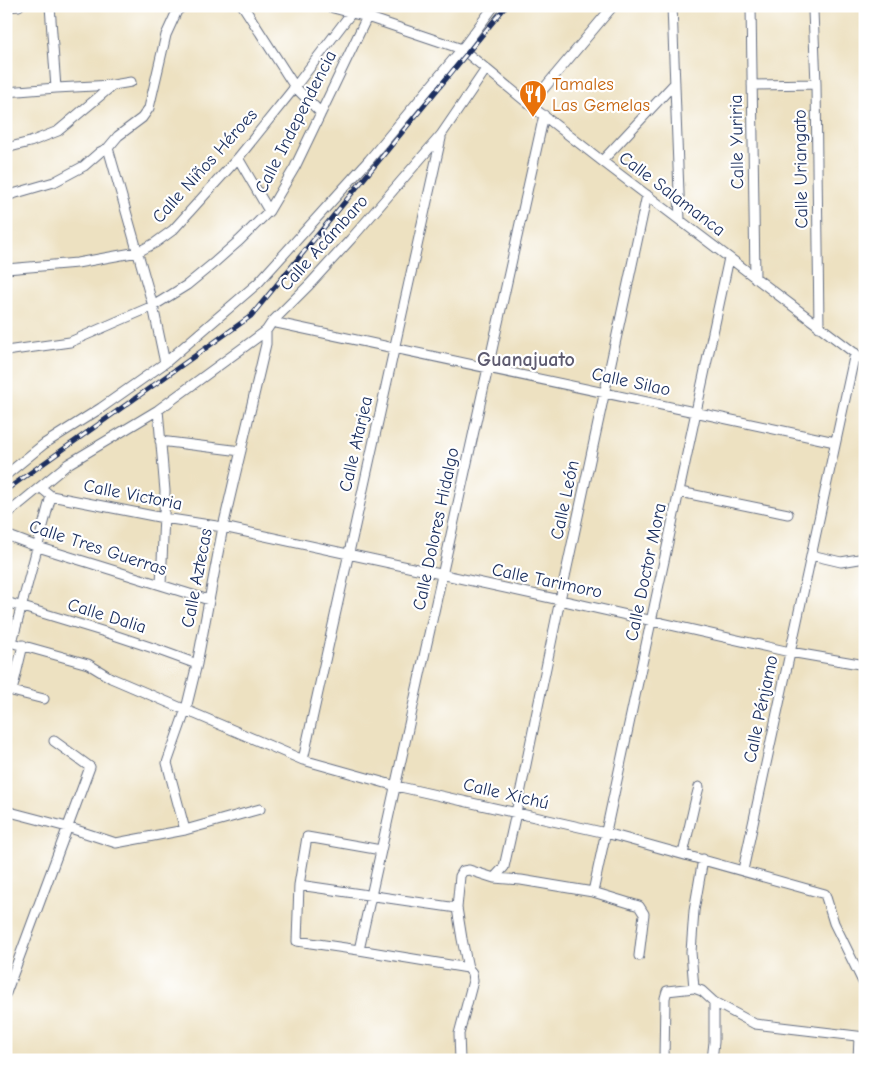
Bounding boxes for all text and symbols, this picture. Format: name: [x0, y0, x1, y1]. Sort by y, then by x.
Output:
street label: Calle Independencia: [251, 47, 341, 197]
place label: Tamales Las Gemelas: [552, 74, 650, 116]
restaurant icon: Tamales Las Gemelas: [518, 79, 548, 118]
street label: Calle Yuriria: [726, 94, 748, 190]
street label: Calle Niños Héroes: [148, 104, 262, 228]
street label: Calle Uriangato: [789, 109, 813, 229]
street label: Calle Salamanca: [615, 147, 729, 241]
street label: Calle Acámbaro: [275, 191, 373, 295]
district label: Guanajuato: [477, 348, 575, 371]
street label: Calle Silao: [590, 363, 672, 401]
street label: Calle Atarjea: [335, 394, 377, 494]
street label: Calle Dolores Hidalgo: [408, 446, 464, 612]
street label: Calle León: [546, 458, 584, 542]
street label: Calle Victoria: [82, 475, 184, 515]
street label: Calle Doctor Mora: [621, 501, 671, 643]
street label: Calle Tres Guerras: [26, 516, 170, 580]
street label: Calle Aztecas: [177, 527, 217, 629]
street label: Calle Tarimoro: [490, 559, 604, 603]
street label: Calle Dalia: [65, 594, 149, 638]
street label: Calle Pénjamo: [739, 653, 783, 765]
street label: Calle Xichú: [461, 774, 551, 814]

